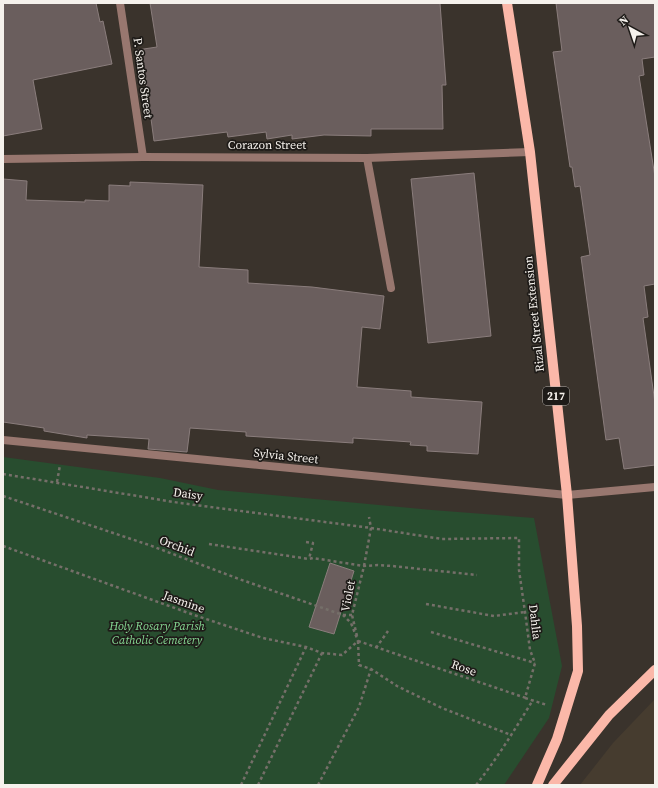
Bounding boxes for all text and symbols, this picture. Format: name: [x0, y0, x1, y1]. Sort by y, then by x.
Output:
north arrow: [610, 8, 650, 48]
text: N: [616, 12, 632, 29]
street label: P. Santos Street: [129, 37, 157, 119]
street label: Corazon Street: [228, 137, 306, 153]
street label: Rizal Street Extension: [520, 255, 548, 373]
road number: 217: [543, 387, 569, 405]
street label: Sylvia Street: [253, 445, 319, 467]
street label: Daisy: [172, 484, 205, 504]
street label: Orchid: [157, 532, 197, 560]
street label: Violet: [337, 579, 359, 613]
street label: Jasmine: [160, 587, 207, 617]
street label: Dahlia: [525, 604, 545, 641]
park label: Holy Rosary Parish Catholic Cemetery: [108, 618, 205, 648]
street label: Rose: [449, 656, 479, 680]

